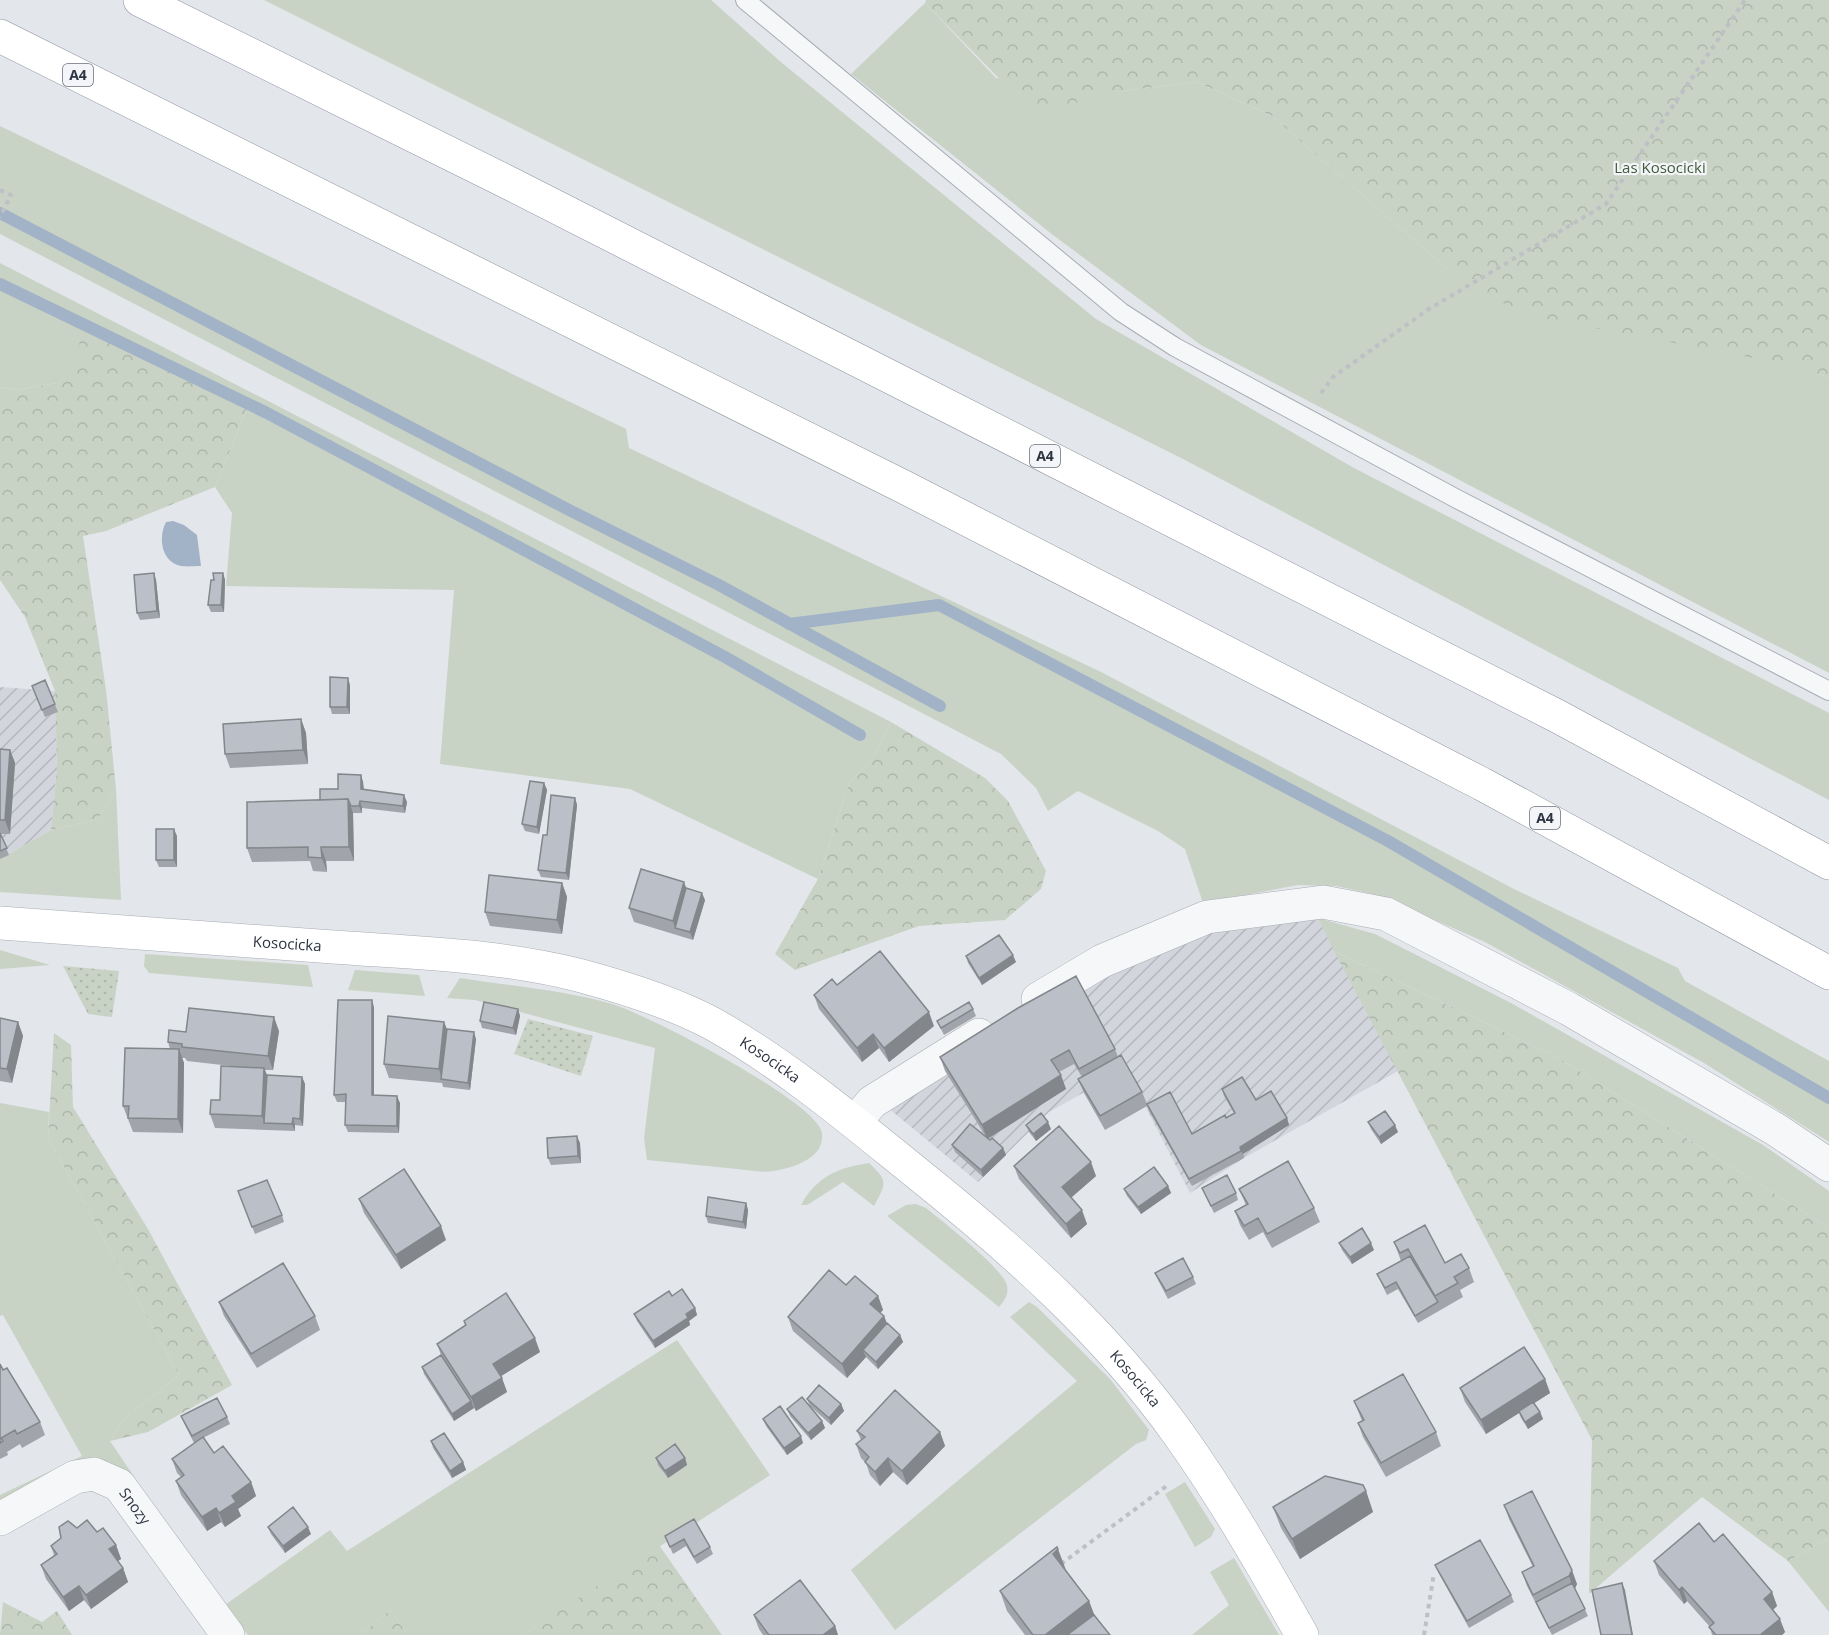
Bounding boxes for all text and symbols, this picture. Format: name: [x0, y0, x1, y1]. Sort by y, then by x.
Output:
road number: A4: [63, 64, 93, 86]
park label: Las Kosocicki: [1614, 157, 1706, 177]
road number: A4: [1030, 445, 1060, 467]
road number: A4: [1530, 807, 1560, 829]
street label: Kosocicka: [252, 931, 322, 955]
street label: Kosocicka: [736, 1032, 805, 1087]
street label: Kosocicka: [1106, 1345, 1166, 1411]
street label: Snozy: [115, 1483, 156, 1529]

